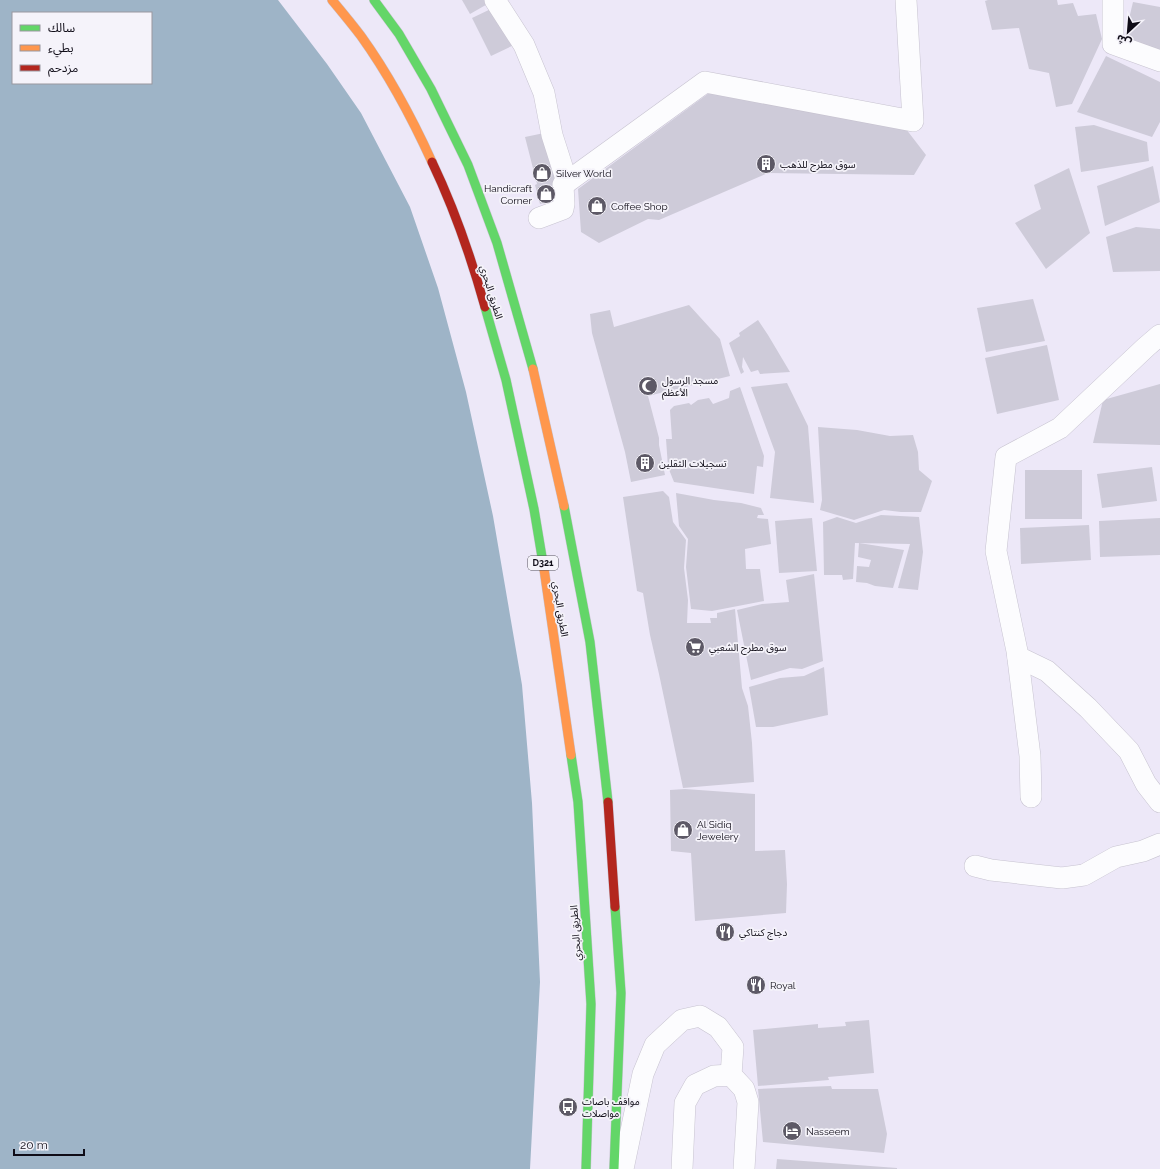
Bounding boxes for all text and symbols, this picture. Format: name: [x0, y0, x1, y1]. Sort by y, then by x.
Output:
legend: [12, 12, 152, 84]
north arrow: [1108, 12, 1148, 52]
text: سالك: [48, 21, 75, 35]
text: ش: [1114, 31, 1133, 50]
text: بطيء: [48, 41, 74, 58]
text: مزدحم: [48, 61, 78, 77]
building icon: سوق مطرح للذهب: [755, 153, 777, 175]
place label: سوق مطرح للذهب: [780, 159, 856, 172]
shop icon: Silver World: [531, 162, 553, 184]
place label: Silver World: [556, 168, 612, 179]
place label: Handicraft Corner: [484, 183, 533, 206]
shop icon: Handicraft Corner: [535, 183, 557, 205]
shop icon: Coffee Shop: [586, 195, 608, 217]
place label: Coffee Shop: [611, 201, 668, 212]
street label: الطريق البحري: [476, 264, 505, 321]
mosque icon: مسجد الرسول الأعظم: [637, 375, 659, 397]
place label: مسجد الرسول الأعظم: [662, 375, 718, 400]
building icon: تسجيلات الثقلين: [634, 452, 656, 474]
place label: تسجيلات الثقلين: [659, 458, 727, 469]
road number: D321: [528, 556, 558, 570]
street label: الطريق البحري: [548, 581, 570, 638]
supermarket icon: سوق مطرح الشعبي: [684, 636, 706, 658]
place label: سوق مطرح الشعبي: [709, 642, 787, 655]
shop icon: Al Sidiq Jewelery: [672, 819, 694, 841]
place label: Al Sidiq Jewelery: [697, 819, 739, 842]
street label: الطريق البحري: [568, 905, 585, 961]
restaurant icon: دجاج كنتاكي: [714, 921, 736, 943]
place label: دجاج كنتاكي: [739, 927, 787, 940]
restaurant icon: Royal: [745, 974, 767, 996]
place label: Royal: [770, 980, 796, 991]
bus stop icon: مواقف باصات مواصلات: [557, 1096, 579, 1118]
place label: مواقف باصات مواصلات: [582, 1096, 640, 1120]
hotel icon: Nasseem: [781, 1120, 803, 1142]
place label: Nasseem: [806, 1126, 850, 1137]
scale bar: [14, 1131, 84, 1157]
text: 20 m: [20, 1138, 48, 1152]

